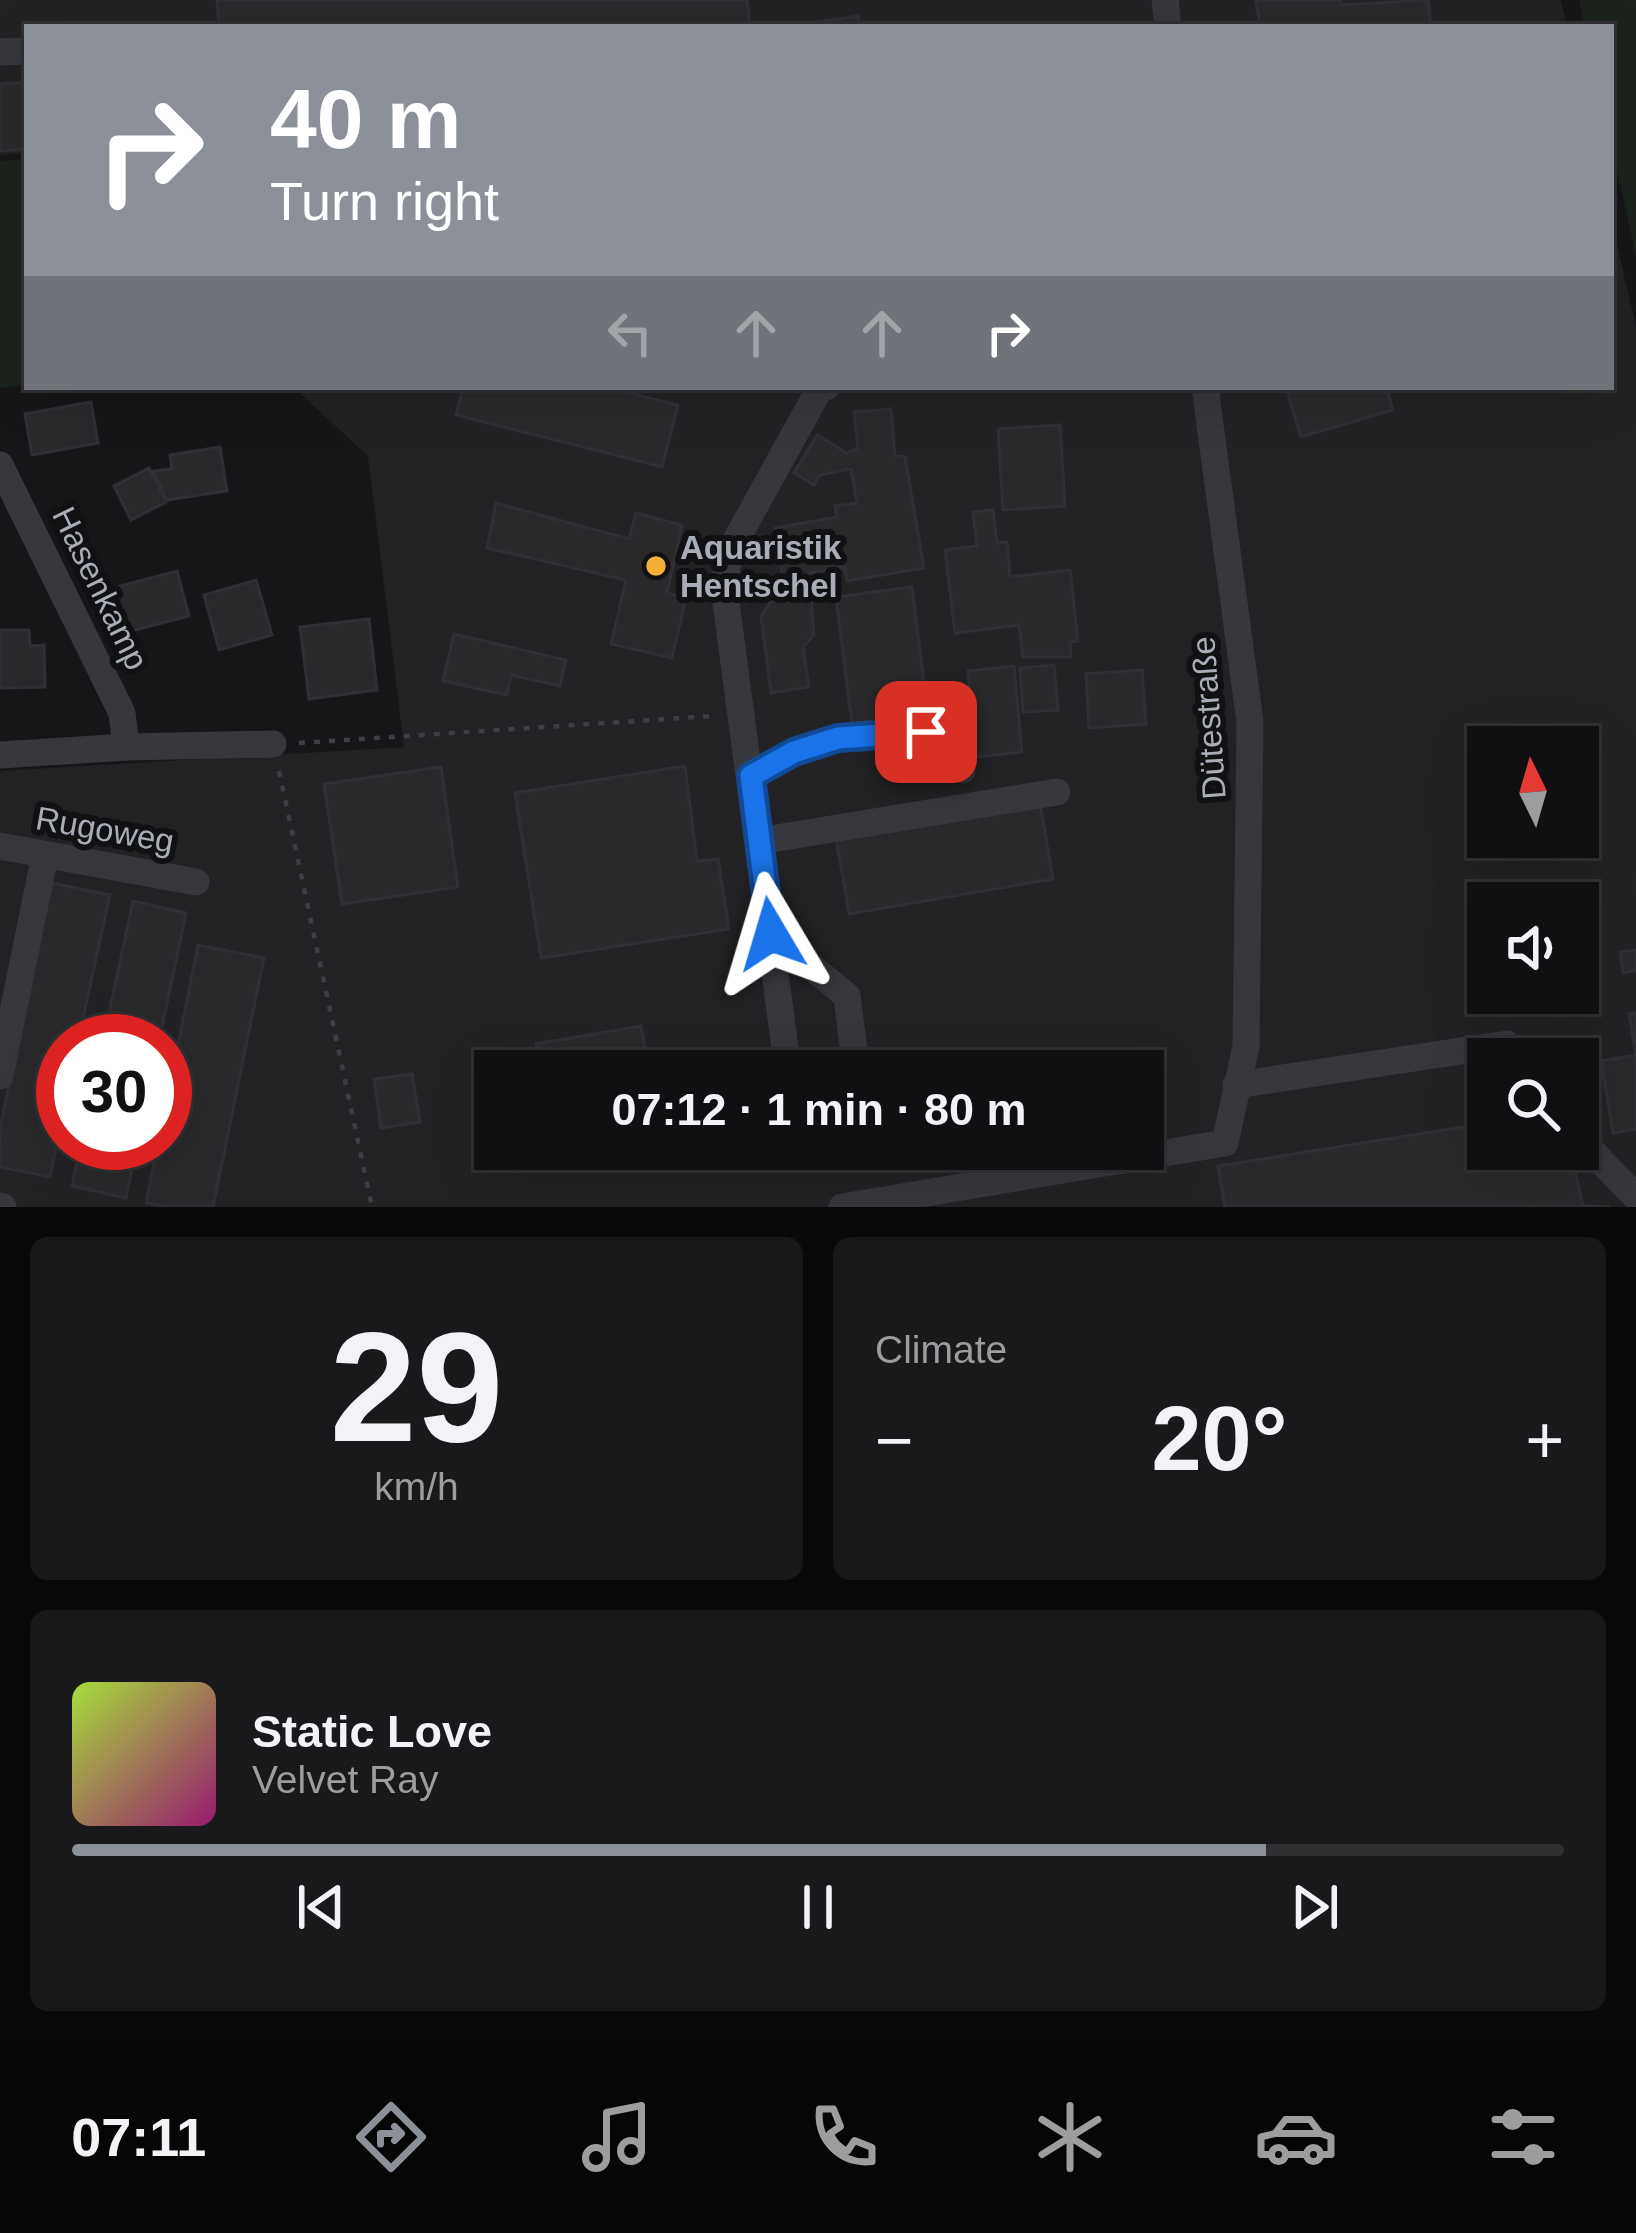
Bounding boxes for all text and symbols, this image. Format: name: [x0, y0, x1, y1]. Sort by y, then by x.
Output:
icon: right: [72, 72, 228, 228]
text: 40 m: [270, 72, 461, 166]
text: Turn right: [270, 171, 499, 231]
icon: left: [597, 300, 663, 366]
icon: ahead: [723, 300, 789, 366]
icon: ahead: [849, 300, 915, 366]
icon: right: [975, 300, 1041, 366]
street label: Hasenkamp: [45, 501, 156, 675]
place label: Aquaristik Hentschel: [680, 529, 842, 604]
marker: Aquaristik Hentschel: [643, 553, 669, 579]
street label: Dütestraße: [1184, 635, 1233, 801]
pin: [875, 681, 977, 783]
icon: arrive: [893, 699, 959, 765]
north arrow: [1467, 726, 1599, 858]
map controls: [1467, 726, 1599, 1170]
street label: Rugoweg: [33, 799, 177, 860]
position arrow: [708, 871, 834, 997]
button: sound: [1467, 882, 1599, 1014]
speed limit sign: 30: [36, 1014, 192, 1170]
button: search: [1467, 1038, 1599, 1170]
text: 07:12 · 1 min · 80 m: [611, 1084, 1027, 1135]
text: 29: [330, 1300, 503, 1474]
text: Climate: [875, 1328, 1007, 1371]
text: 20°: [1151, 1389, 1288, 1489]
text: −: [875, 1403, 914, 1477]
text: +: [1525, 1403, 1564, 1477]
text: km/h: [374, 1465, 459, 1508]
text: Static Love: [252, 1706, 492, 1757]
text: Velvet Ray: [252, 1758, 438, 1801]
icon: previous: [288, 1874, 354, 1940]
icon: pause: [785, 1874, 851, 1940]
icon: next: [1282, 1874, 1348, 1940]
icon: directions: [349, 2095, 433, 2179]
icon: music: [575, 2095, 659, 2179]
icon: phone: [802, 2095, 886, 2179]
icon: climate: [1028, 2095, 1112, 2179]
icon: car: [1254, 2095, 1338, 2179]
icon: filters: [1481, 2095, 1565, 2179]
text: 07:11: [71, 2107, 206, 2167]

